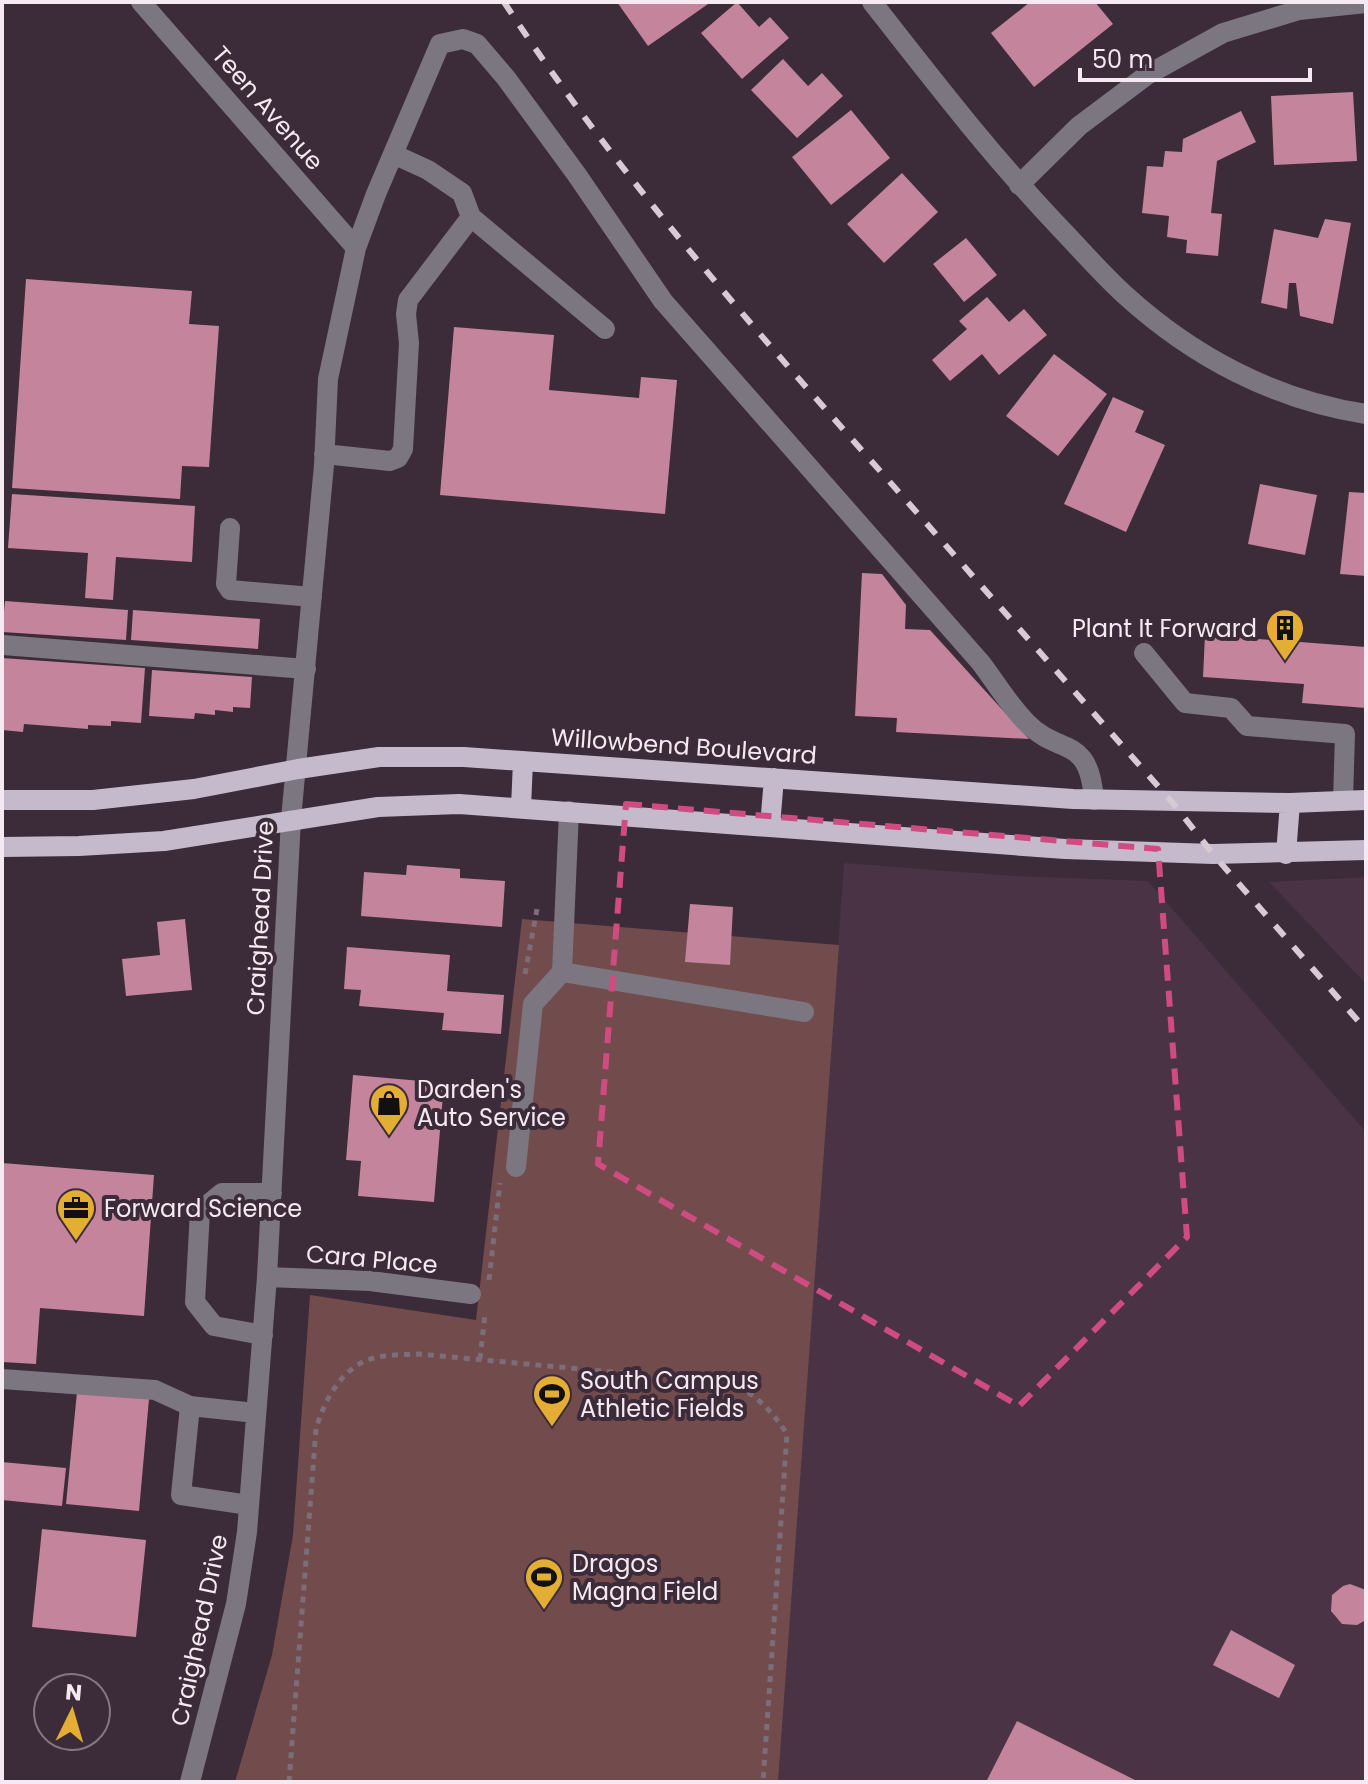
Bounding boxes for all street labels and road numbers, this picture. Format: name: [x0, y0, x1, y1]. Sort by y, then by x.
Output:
street label: Teen Avenue: [205, 39, 331, 177]
street label: Willowbend Boulevard: [550, 720, 818, 772]
street label: Craighead Drive: [238, 820, 282, 1016]
street label: Cara Place: [305, 1237, 439, 1281]
street label: Craighead Drive: [163, 1531, 235, 1729]

